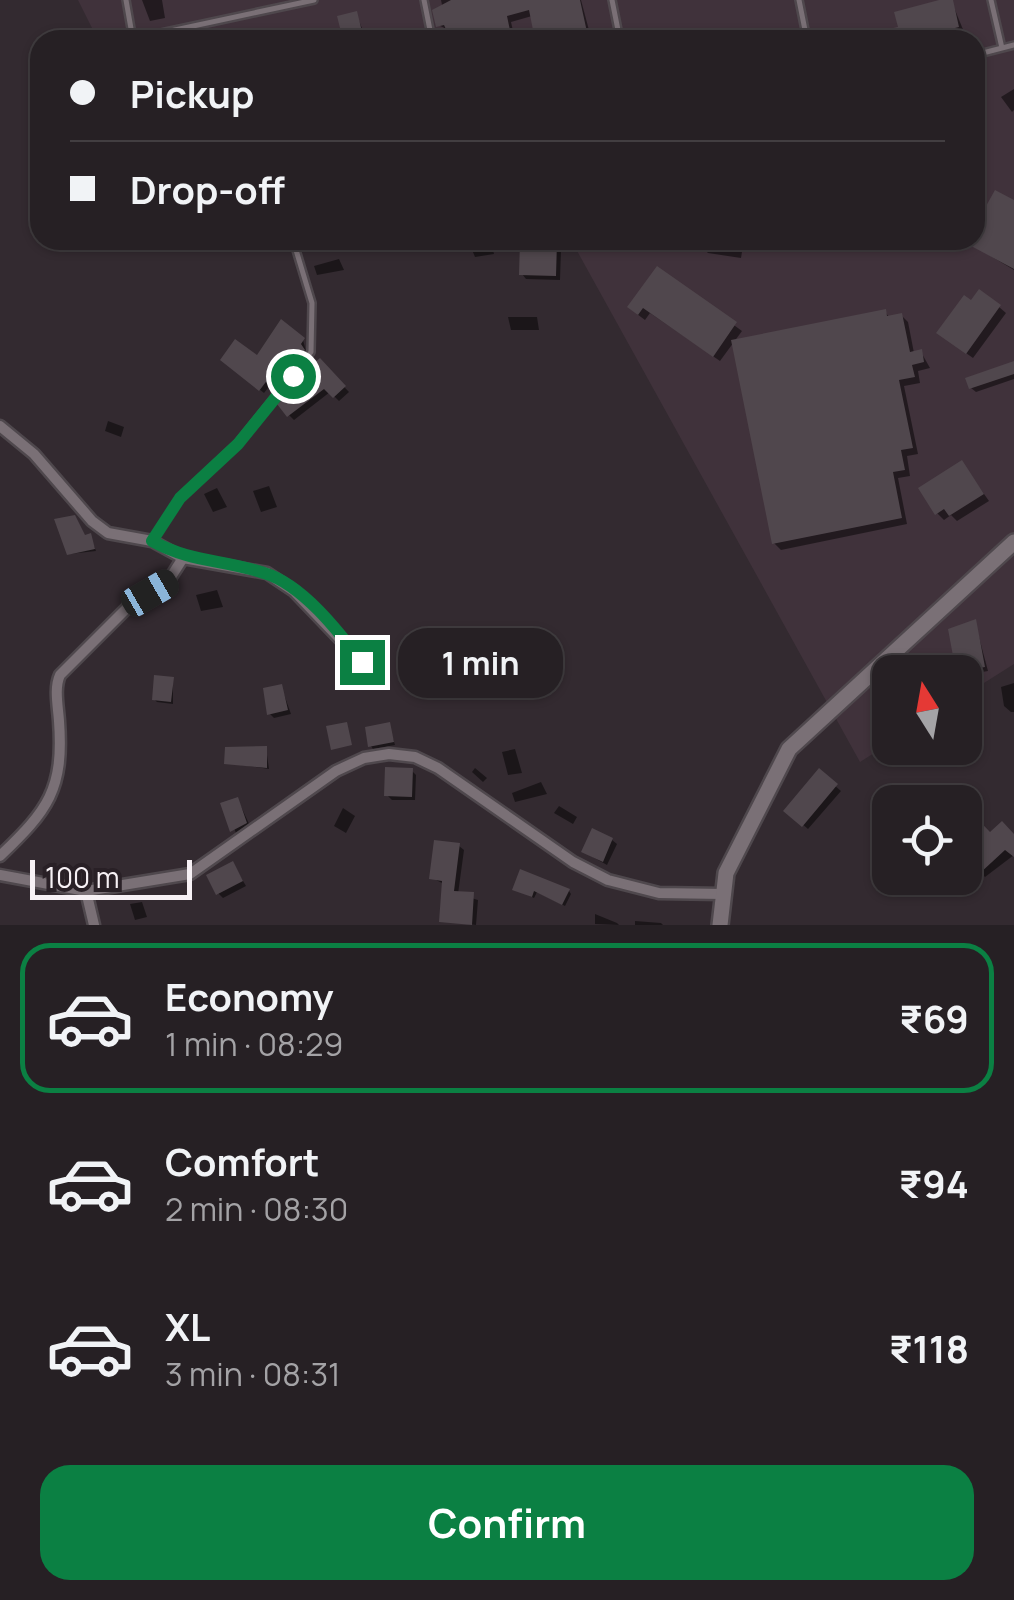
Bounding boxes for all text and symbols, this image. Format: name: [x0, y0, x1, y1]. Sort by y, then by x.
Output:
text: Pickup: [130, 67, 254, 119]
text: Drop-off: [130, 163, 285, 215]
route start: [271, 354, 316, 399]
car: [117, 565, 183, 621]
callout: 1 min: [397, 627, 562, 697]
route end: [340, 640, 385, 685]
text: 1 min: [441, 641, 520, 685]
north arrow: [872, 655, 982, 765]
map controls: [872, 655, 982, 895]
button: locate: [872, 785, 982, 895]
scale bar: [30, 855, 192, 900]
text: 100 m: [45, 858, 119, 896]
text: Economy: [165, 970, 334, 1022]
icon: car: [45, 973, 135, 1063]
text: ₹69: [899, 992, 969, 1044]
text: 1 min · 08:29: [165, 1022, 343, 1066]
text: Comfort: [165, 1135, 319, 1187]
icon: car: [45, 1138, 135, 1228]
text: ₹94: [899, 1157, 969, 1209]
text: 2 min · 08:30: [165, 1187, 348, 1231]
text: XL: [165, 1300, 210, 1352]
icon: car: [45, 1303, 135, 1393]
text: ₹118: [889, 1322, 969, 1374]
text: 3 min · 08:31: [165, 1352, 341, 1396]
button: Confirm: [40, 1465, 974, 1580]

